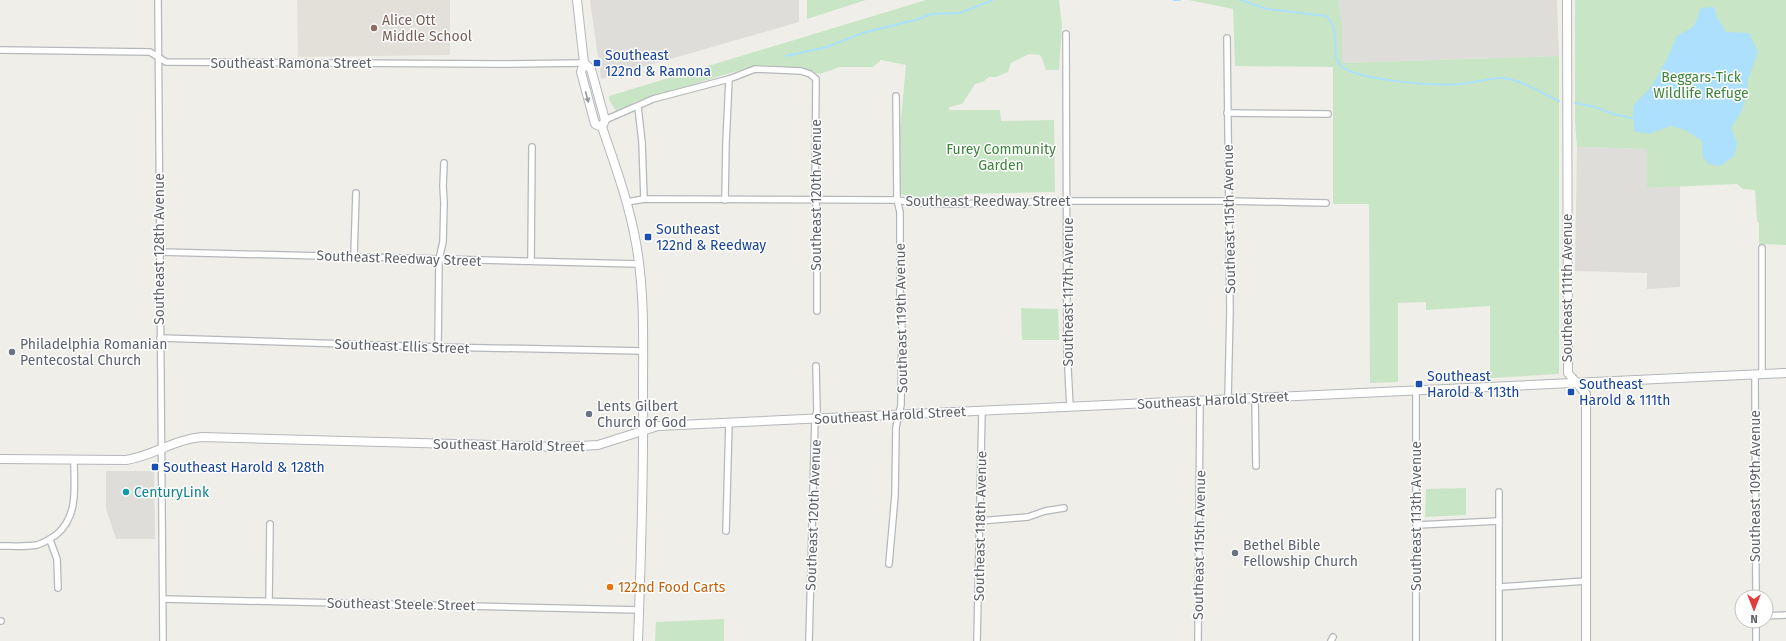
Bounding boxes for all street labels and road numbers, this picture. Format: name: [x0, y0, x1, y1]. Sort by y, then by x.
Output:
street label: Southeast Ramona Street: [210, 55, 372, 72]
street label: Southeast 120th Avenue: [808, 119, 825, 271]
street label: Southeast 115th Avenue: [1220, 144, 1239, 294]
street label: Southeast 128th Avenue: [151, 173, 168, 325]
street label: Southeast Reedway Street: [905, 193, 1072, 210]
street label: Southeast 111th Avenue: [1559, 214, 1576, 362]
street label: Southeast 117th Avenue: [1060, 217, 1077, 367]
street label: Southeast 119th Avenue: [892, 243, 911, 393]
street label: Southeast Reedway Street: [316, 247, 483, 270]
street label: Southeast Ellis Street: [334, 336, 471, 357]
street label: Southeast Harold Street: [1137, 388, 1290, 413]
street label: Southeast Harold Street: [814, 403, 967, 428]
street label: Southeast 109th Avenue: [1747, 410, 1764, 562]
street label: Southeast Harold Street: [433, 436, 586, 455]
street label: Southeast 120th Avenue: [802, 439, 825, 591]
street label: Southeast 113th Avenue: [1408, 441, 1425, 591]
street label: Southeast 118th Avenue: [971, 451, 990, 601]
street label: Southeast 115th Avenue: [1190, 470, 1209, 620]
street label: Southeast Steele Street: [327, 595, 476, 614]

